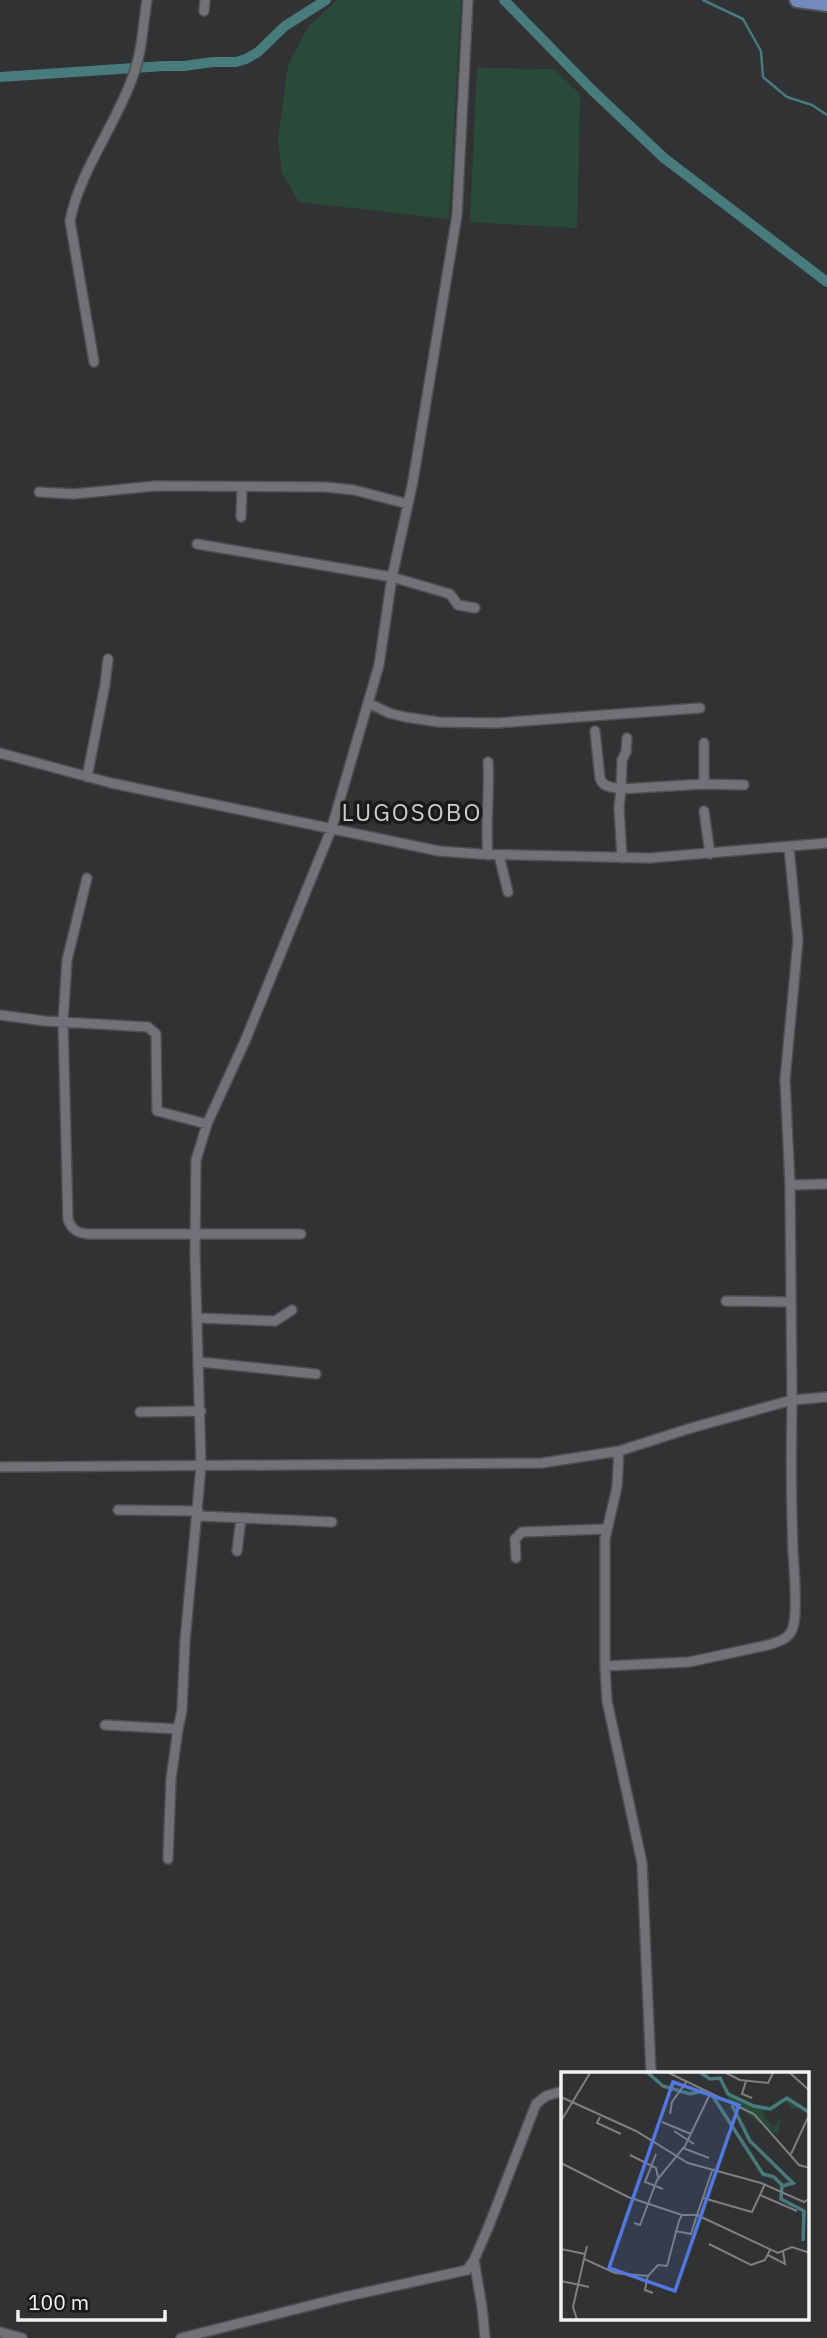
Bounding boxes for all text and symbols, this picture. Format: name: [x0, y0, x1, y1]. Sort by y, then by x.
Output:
district label: LUGOSOBO: [342, 796, 482, 828]
inset map: [561, 2072, 810, 2320]
scale bar: [18, 2278, 164, 2322]
text: 100 m: [28, 2288, 89, 2316]

